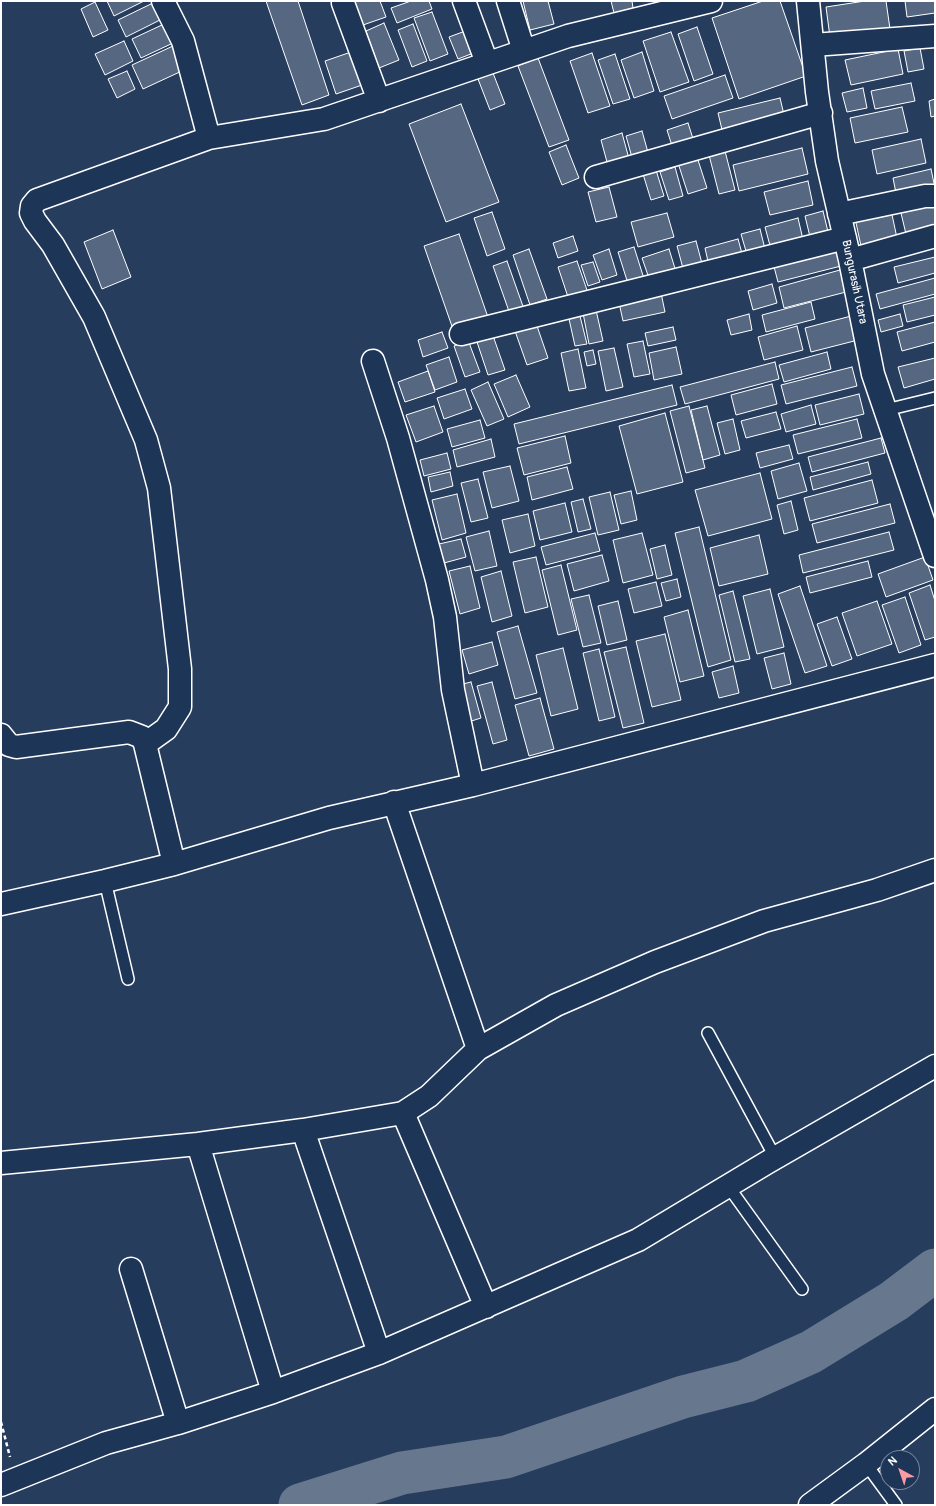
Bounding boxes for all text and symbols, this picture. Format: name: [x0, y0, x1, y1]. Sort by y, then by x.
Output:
street label: Bungurasih Utara: [838, 239, 870, 325]
north arrow: [880, 1450, 920, 1490]
text: N: [886, 1454, 900, 1469]

